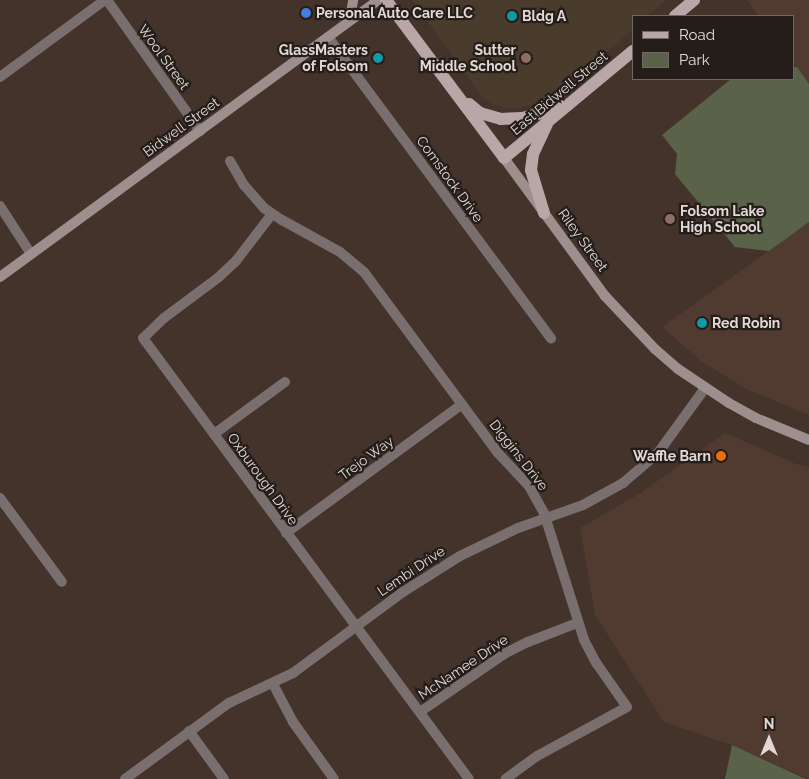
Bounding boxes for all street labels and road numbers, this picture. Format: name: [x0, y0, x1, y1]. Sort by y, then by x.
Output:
street label: Wool Street: [135, 21, 193, 93]
street label: East Bidwell Street: [507, 47, 611, 139]
street label: Bidwell Street: [139, 94, 223, 160]
street label: Comstock Drive: [413, 133, 487, 225]
street label: Riley Street: [554, 205, 612, 275]
street label: Diggins Drive: [486, 416, 552, 494]
street label: Oxburough Drive: [224, 430, 302, 528]
street label: Trejo Way: [335, 432, 397, 484]
street label: Lembi Drive: [374, 542, 448, 600]
street label: McNamee Drive: [415, 631, 511, 703]

